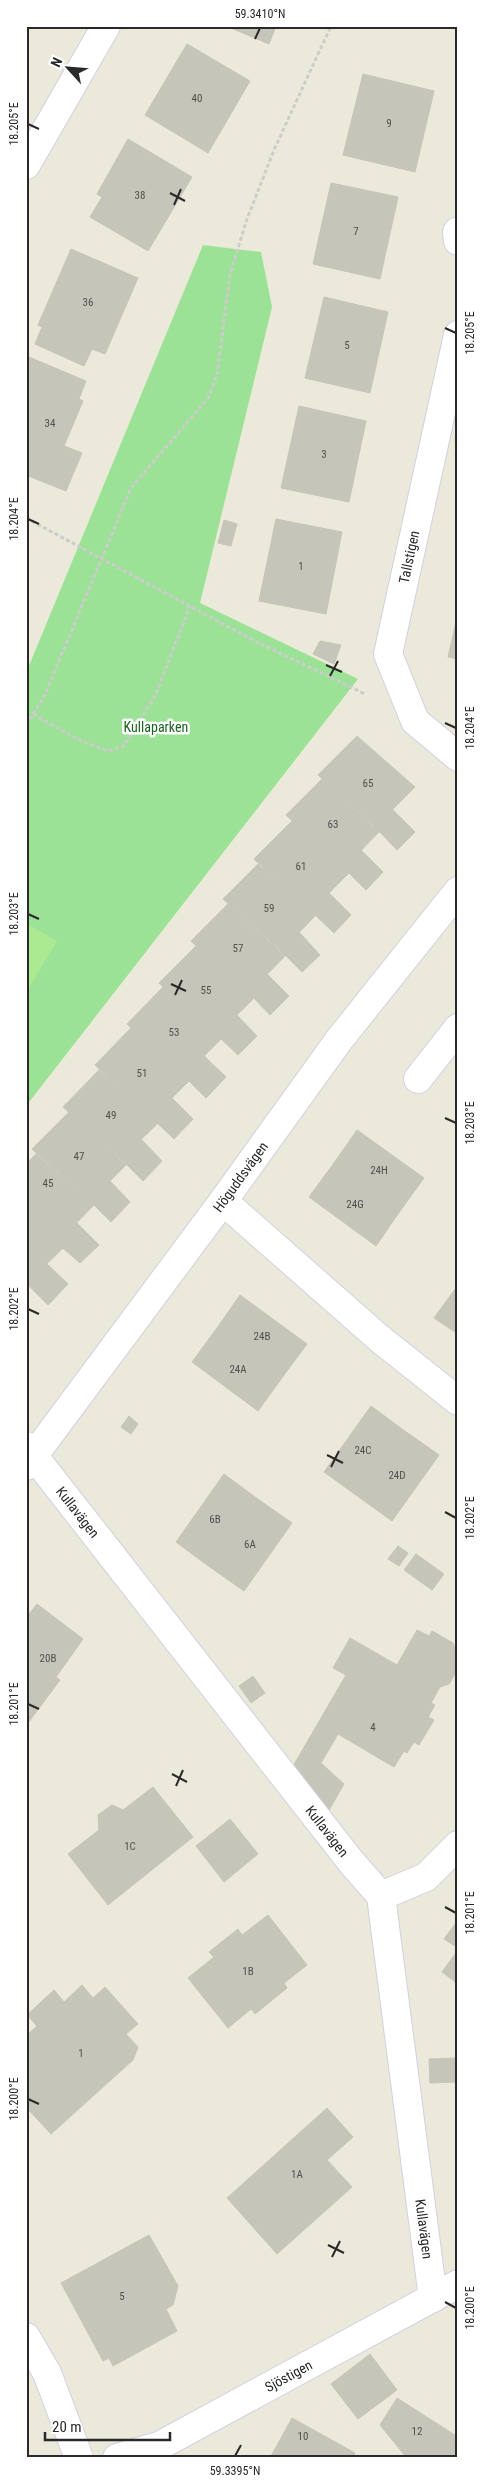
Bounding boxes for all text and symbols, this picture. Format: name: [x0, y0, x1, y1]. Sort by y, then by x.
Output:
text: 59.3410°N: [235, 7, 285, 21]
north arrow: [42, 42, 92, 92]
text: N: [47, 55, 65, 70]
house number: 40: [192, 92, 202, 105]
text: 18.205°E: [7, 102, 21, 146]
house number: 9: [386, 117, 392, 130]
house number: 38: [135, 189, 145, 202]
house number: 7: [353, 225, 359, 238]
house number: 36: [83, 296, 93, 309]
text: 18.205°E: [463, 311, 477, 355]
house number: 5: [344, 339, 350, 352]
house number: 34: [45, 417, 56, 430]
house number: 3: [321, 448, 327, 461]
text: 18.204°E: [7, 497, 21, 541]
street label: Tallstigen: [396, 529, 422, 585]
house number: 1: [298, 560, 304, 573]
text: 18.204°E: [463, 706, 477, 750]
park label: Kullaparken: [124, 719, 188, 735]
house number: 65: [363, 777, 373, 790]
house number: 63: [328, 818, 338, 831]
house number: 61: [296, 860, 306, 873]
text: 18.203°E: [7, 892, 21, 936]
house number: 59: [264, 902, 274, 915]
house number: 57: [233, 942, 243, 955]
house number: 55: [201, 984, 211, 997]
house number: 53: [169, 1026, 179, 1039]
house number: 51: [137, 1067, 147, 1080]
text: 18.203°E: [463, 1101, 477, 1145]
house number: 49: [106, 1109, 116, 1122]
street label: Höguddsvägen: [210, 1139, 271, 1215]
house number: 47: [74, 1150, 84, 1163]
house number: 24H: [370, 1164, 388, 1177]
house number: 45: [43, 1177, 53, 1190]
house number: 24G: [346, 1198, 364, 1211]
text: 18.202°E: [7, 1287, 21, 1331]
house number: 24B: [254, 1330, 270, 1343]
house number: 24A: [229, 1363, 247, 1376]
house number: 24C: [354, 1444, 372, 1457]
house number: 24D: [388, 1469, 406, 1482]
street label: Kullavägen: [53, 1484, 103, 1541]
text: 18.202°E: [463, 1496, 477, 1540]
house number: 6B: [209, 1513, 221, 1526]
house number: 6A: [244, 1538, 257, 1551]
house number: 20B: [40, 1652, 56, 1665]
text: 18.201°E: [7, 1682, 21, 1726]
house number: 4: [370, 1721, 376, 1734]
street label: Kullavägen: [302, 1803, 352, 1860]
house number: 1C: [124, 1840, 136, 1853]
text: 18.201°E: [463, 1891, 477, 1935]
house number: 1B: [242, 1965, 254, 1978]
house number: 1: [78, 2047, 84, 2060]
text: 18.200°E: [7, 2077, 21, 2121]
house number: 1A: [291, 2168, 304, 2181]
street label: Kullavägen: [412, 2198, 436, 2260]
text: 18.200°E: [463, 2286, 477, 2330]
house number: 5: [119, 2290, 125, 2303]
street label: Sjöstigen: [262, 2357, 315, 2395]
scale bar: [45, 2409, 170, 2441]
text: 20 m: [52, 2418, 82, 2436]
house number: 12: [412, 2425, 422, 2438]
house number: 10: [298, 2430, 308, 2443]
text: 59.3395°N: [210, 2464, 260, 2478]

